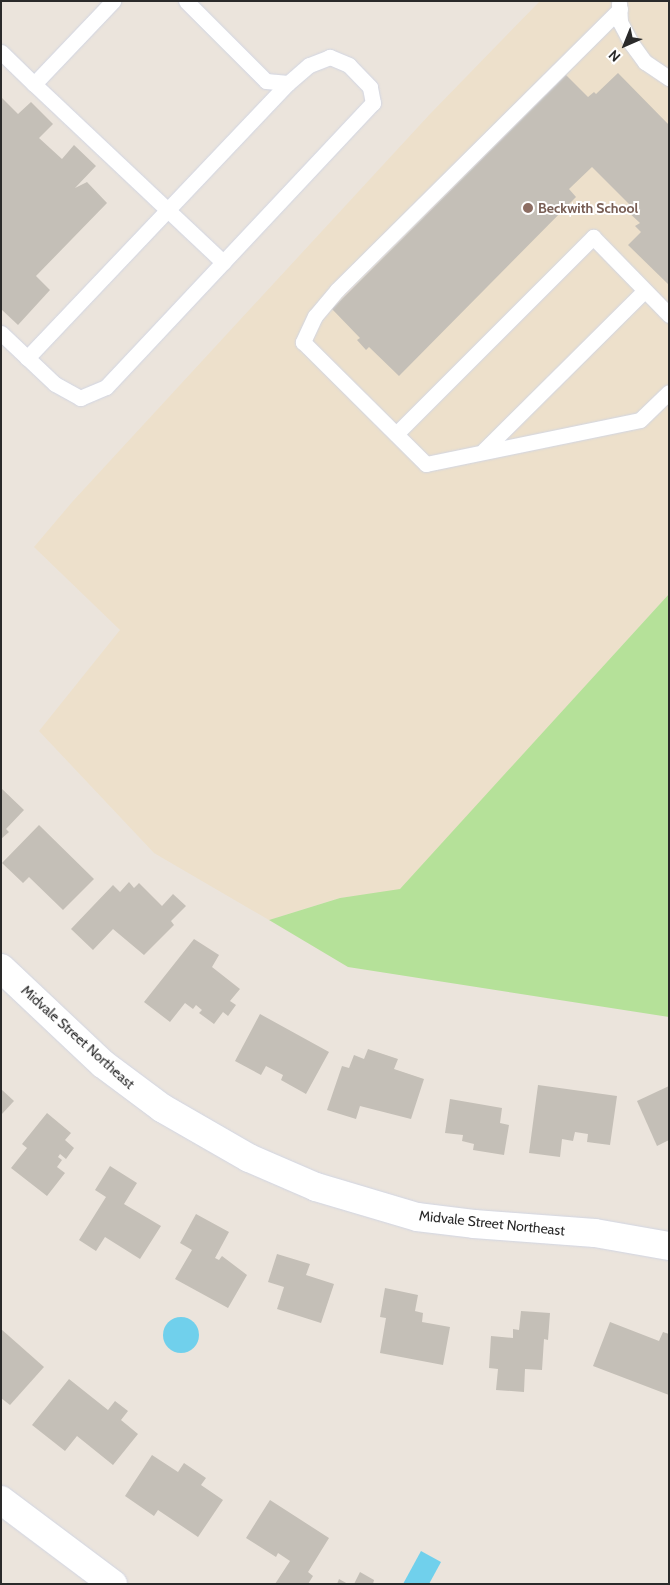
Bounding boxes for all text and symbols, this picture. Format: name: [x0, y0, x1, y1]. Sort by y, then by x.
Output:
north arrow: [600, 20, 650, 70]
text: N: [605, 46, 624, 66]
place label: Beckwith School: [538, 200, 638, 216]
marker: Beckwith School: [522, 202, 534, 214]
street label: Midvale Street Northeast: [18, 982, 138, 1092]
street label: Midvale Street Northeast: [418, 1207, 566, 1239]

